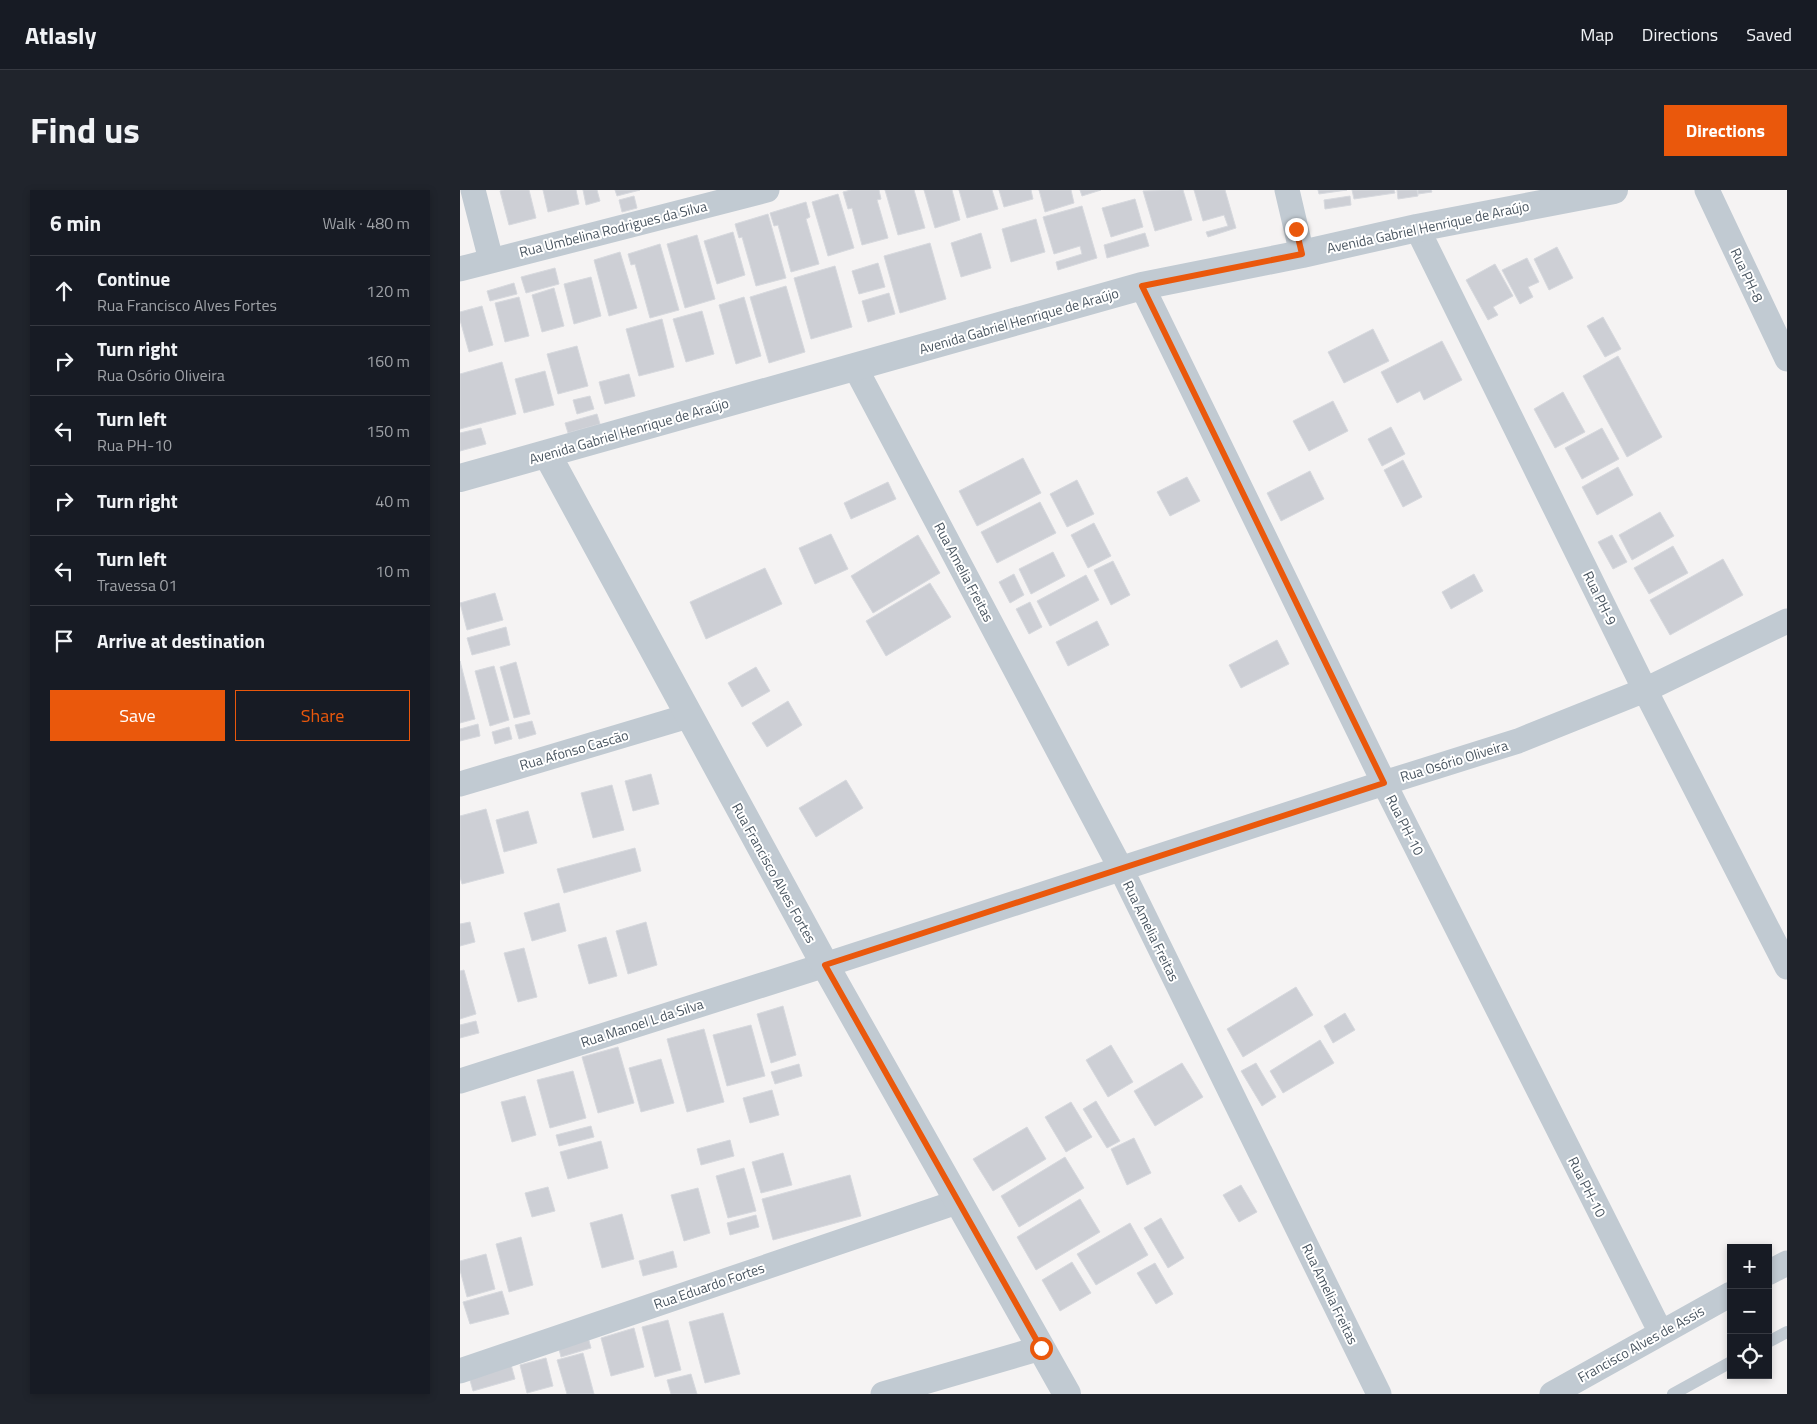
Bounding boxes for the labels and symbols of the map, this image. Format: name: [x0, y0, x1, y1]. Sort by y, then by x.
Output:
street label: Rua Umbelina Rodrigues da Silva: [517, 195, 709, 262]
street label: Avenida Gabriel Henrique de Araújo: [1325, 195, 1531, 258]
route end: [1285, 218, 1308, 241]
street label: Rua PH-8: [1726, 244, 1769, 306]
street label: Avenida Gabriel Henrique de Araújo: [917, 282, 1121, 359]
street label: Avenida Gabriel Henrique de Araújo: [527, 392, 731, 469]
street label: Rua Amelia Freitas: [929, 518, 1000, 625]
street label: Rua PH-9: [1578, 567, 1623, 629]
street label: Rua Afonso Cascão: [517, 724, 631, 775]
street label: Rua Osório Oliveira: [1397, 734, 1510, 787]
street label: Rua PH-10: [1381, 791, 1430, 859]
street label: Rua Francisco Alves Fortes: [727, 799, 822, 947]
street label: Rua Amelia Freitas: [1118, 877, 1185, 985]
street label: Rua Manoel L da Silva: [578, 993, 706, 1052]
street label: Rua PH-10: [1563, 1153, 1612, 1221]
street label: Rua Amelia Freitas: [1297, 1240, 1364, 1348]
street label: Rua Eduardo Fortes: [651, 1257, 767, 1314]
street label: Francisco Alves de Assis: [1574, 1300, 1708, 1387]
route start: [1030, 1337, 1053, 1360]

